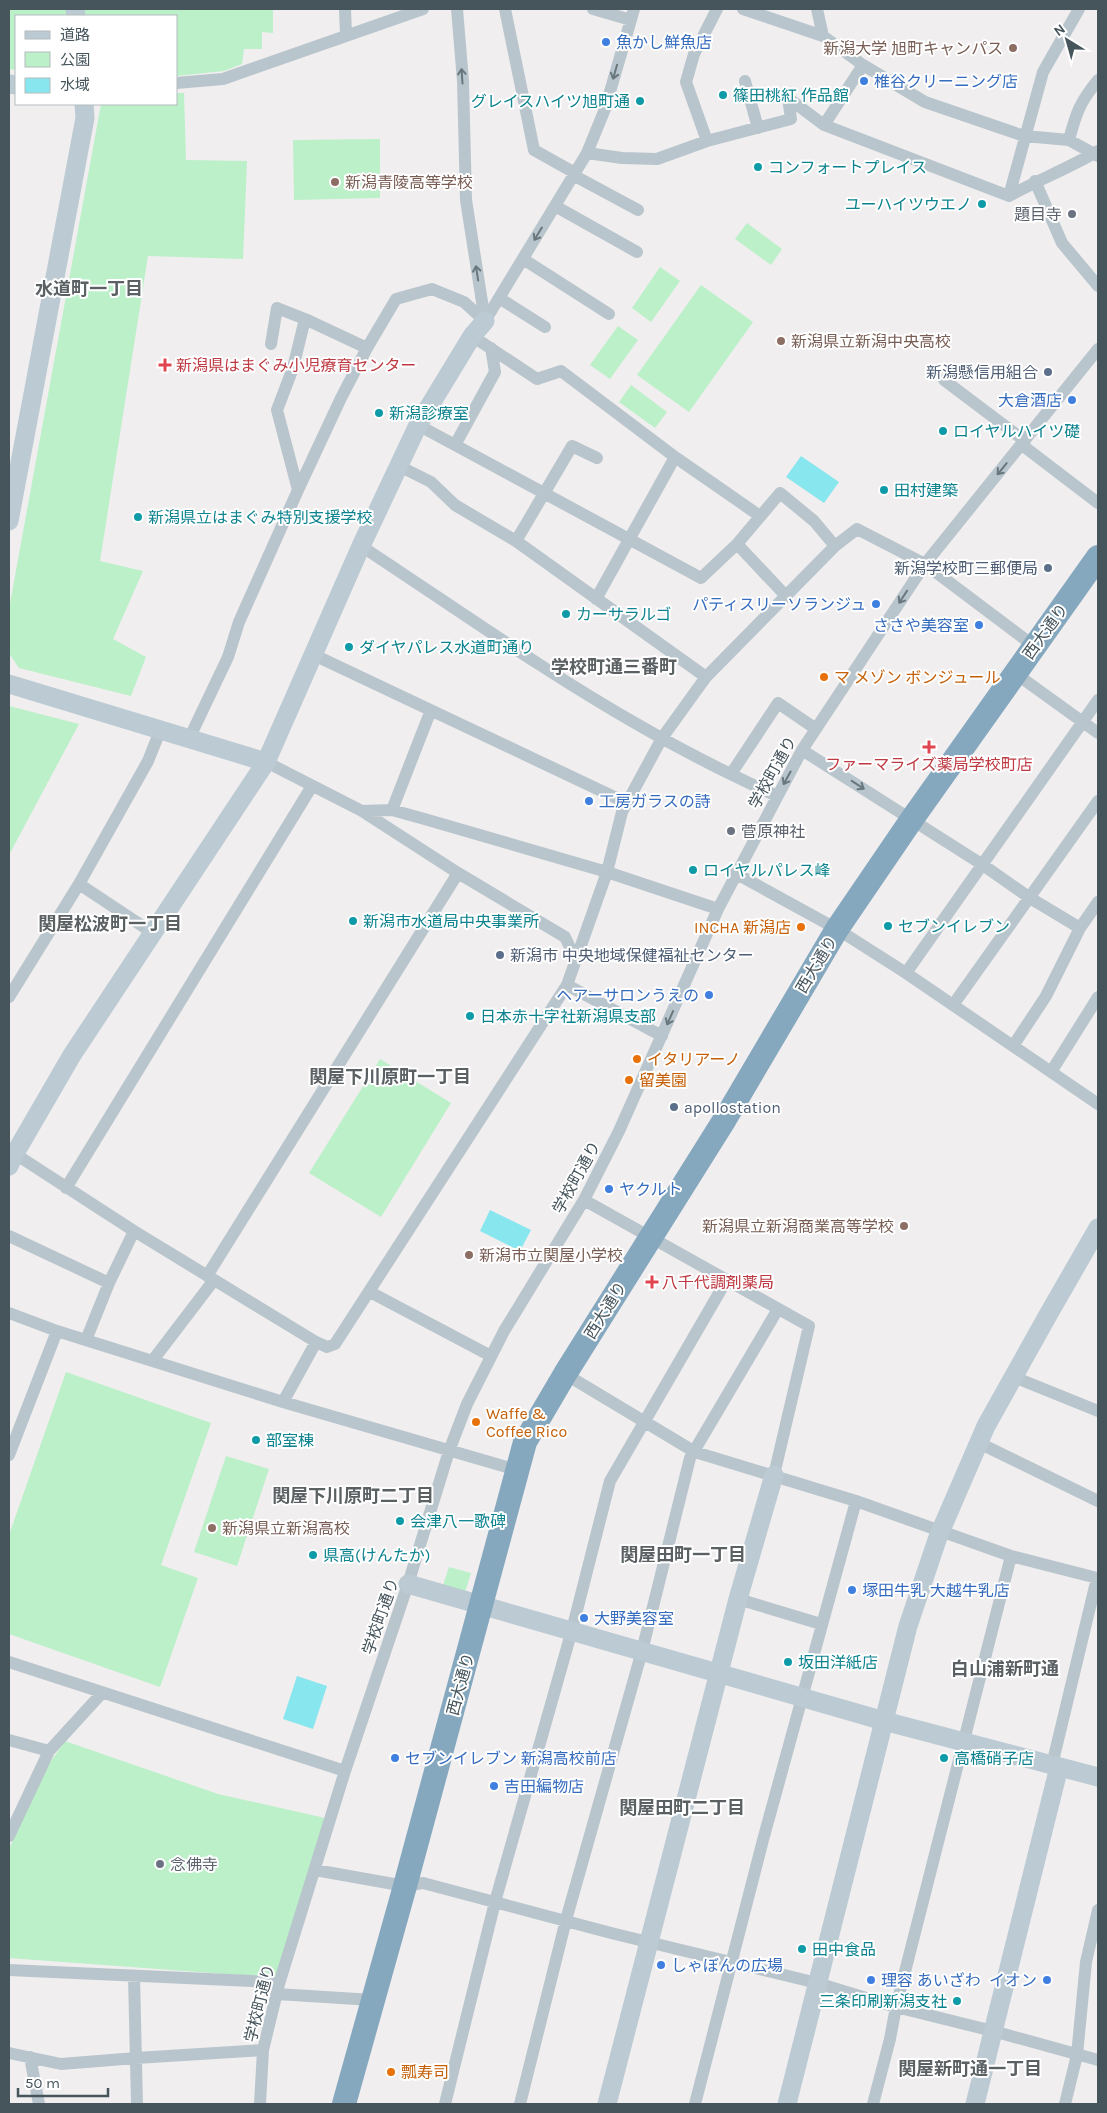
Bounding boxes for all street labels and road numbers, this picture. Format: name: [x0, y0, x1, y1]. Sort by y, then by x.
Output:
street label: 西大通り: [1019, 600, 1072, 663]
street label: 学校町通り: [745, 733, 800, 812]
street label: 西大通り: [792, 932, 841, 997]
street label: 学校町通り: [549, 1138, 604, 1217]
street label: 西大通り: [580, 1278, 630, 1342]
street label: 学校町通り: [358, 1575, 402, 1657]
street label: 西大通り: [443, 1651, 478, 1718]
street label: 学校町通り: [241, 1962, 278, 2044]

